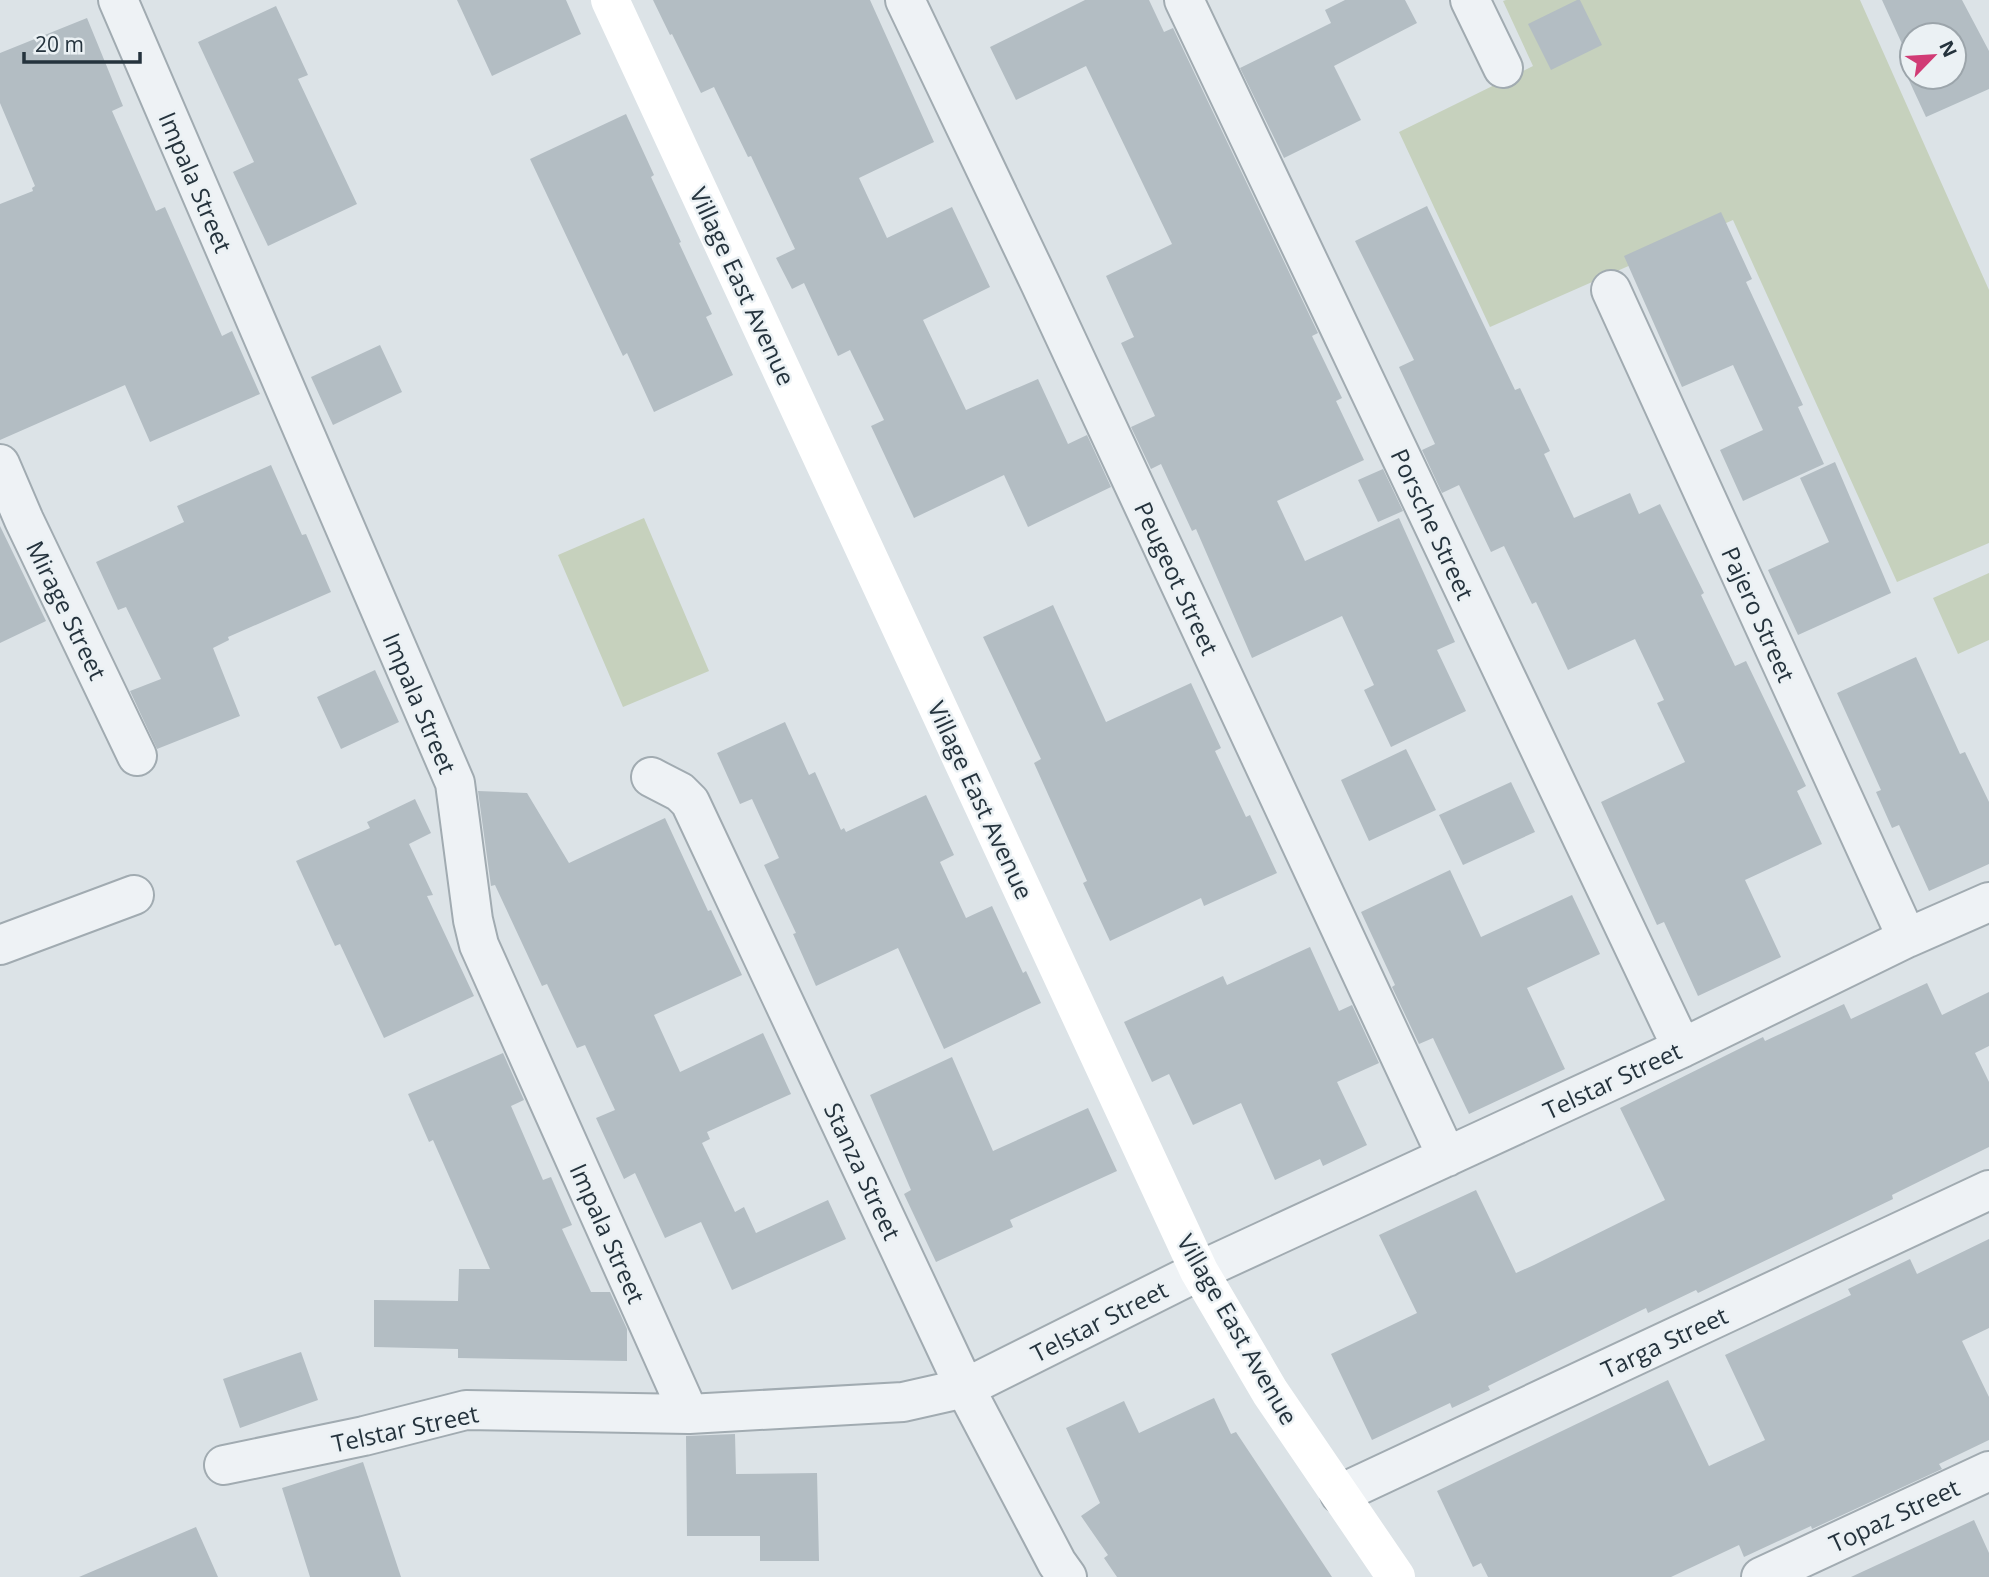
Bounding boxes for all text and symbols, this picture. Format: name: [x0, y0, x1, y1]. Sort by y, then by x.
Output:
scale bar: [24, 21, 140, 65]
north arrow: [1898, 21, 1968, 91]
text: 20 m: [35, 30, 84, 58]
text: N: [1933, 36, 1963, 61]
street label: Impala Street: [152, 107, 240, 257]
street label: Village East Avenue: [683, 182, 803, 390]
street label: Porsche Street: [1384, 443, 1482, 605]
street label: Peugeot Street: [1127, 496, 1227, 660]
street label: Mirage Street: [19, 535, 115, 685]
street label: Pajero Street: [1714, 541, 1804, 687]
street label: Impala Street: [376, 628, 464, 778]
street label: Village East Avenue: [921, 696, 1041, 904]
street label: Telstar Street: [1537, 1034, 1687, 1126]
street label: Stanza Street: [817, 1097, 909, 1245]
street label: Impala Street: [563, 1158, 653, 1308]
street label: Village East Avenue: [1170, 1228, 1306, 1430]
street label: Telstar Street: [1025, 1272, 1173, 1370]
street label: Targa Street: [1595, 1298, 1733, 1386]
street label: Telstar Street: [329, 1396, 481, 1460]
street label: Topaz Street: [1823, 1470, 1965, 1560]

